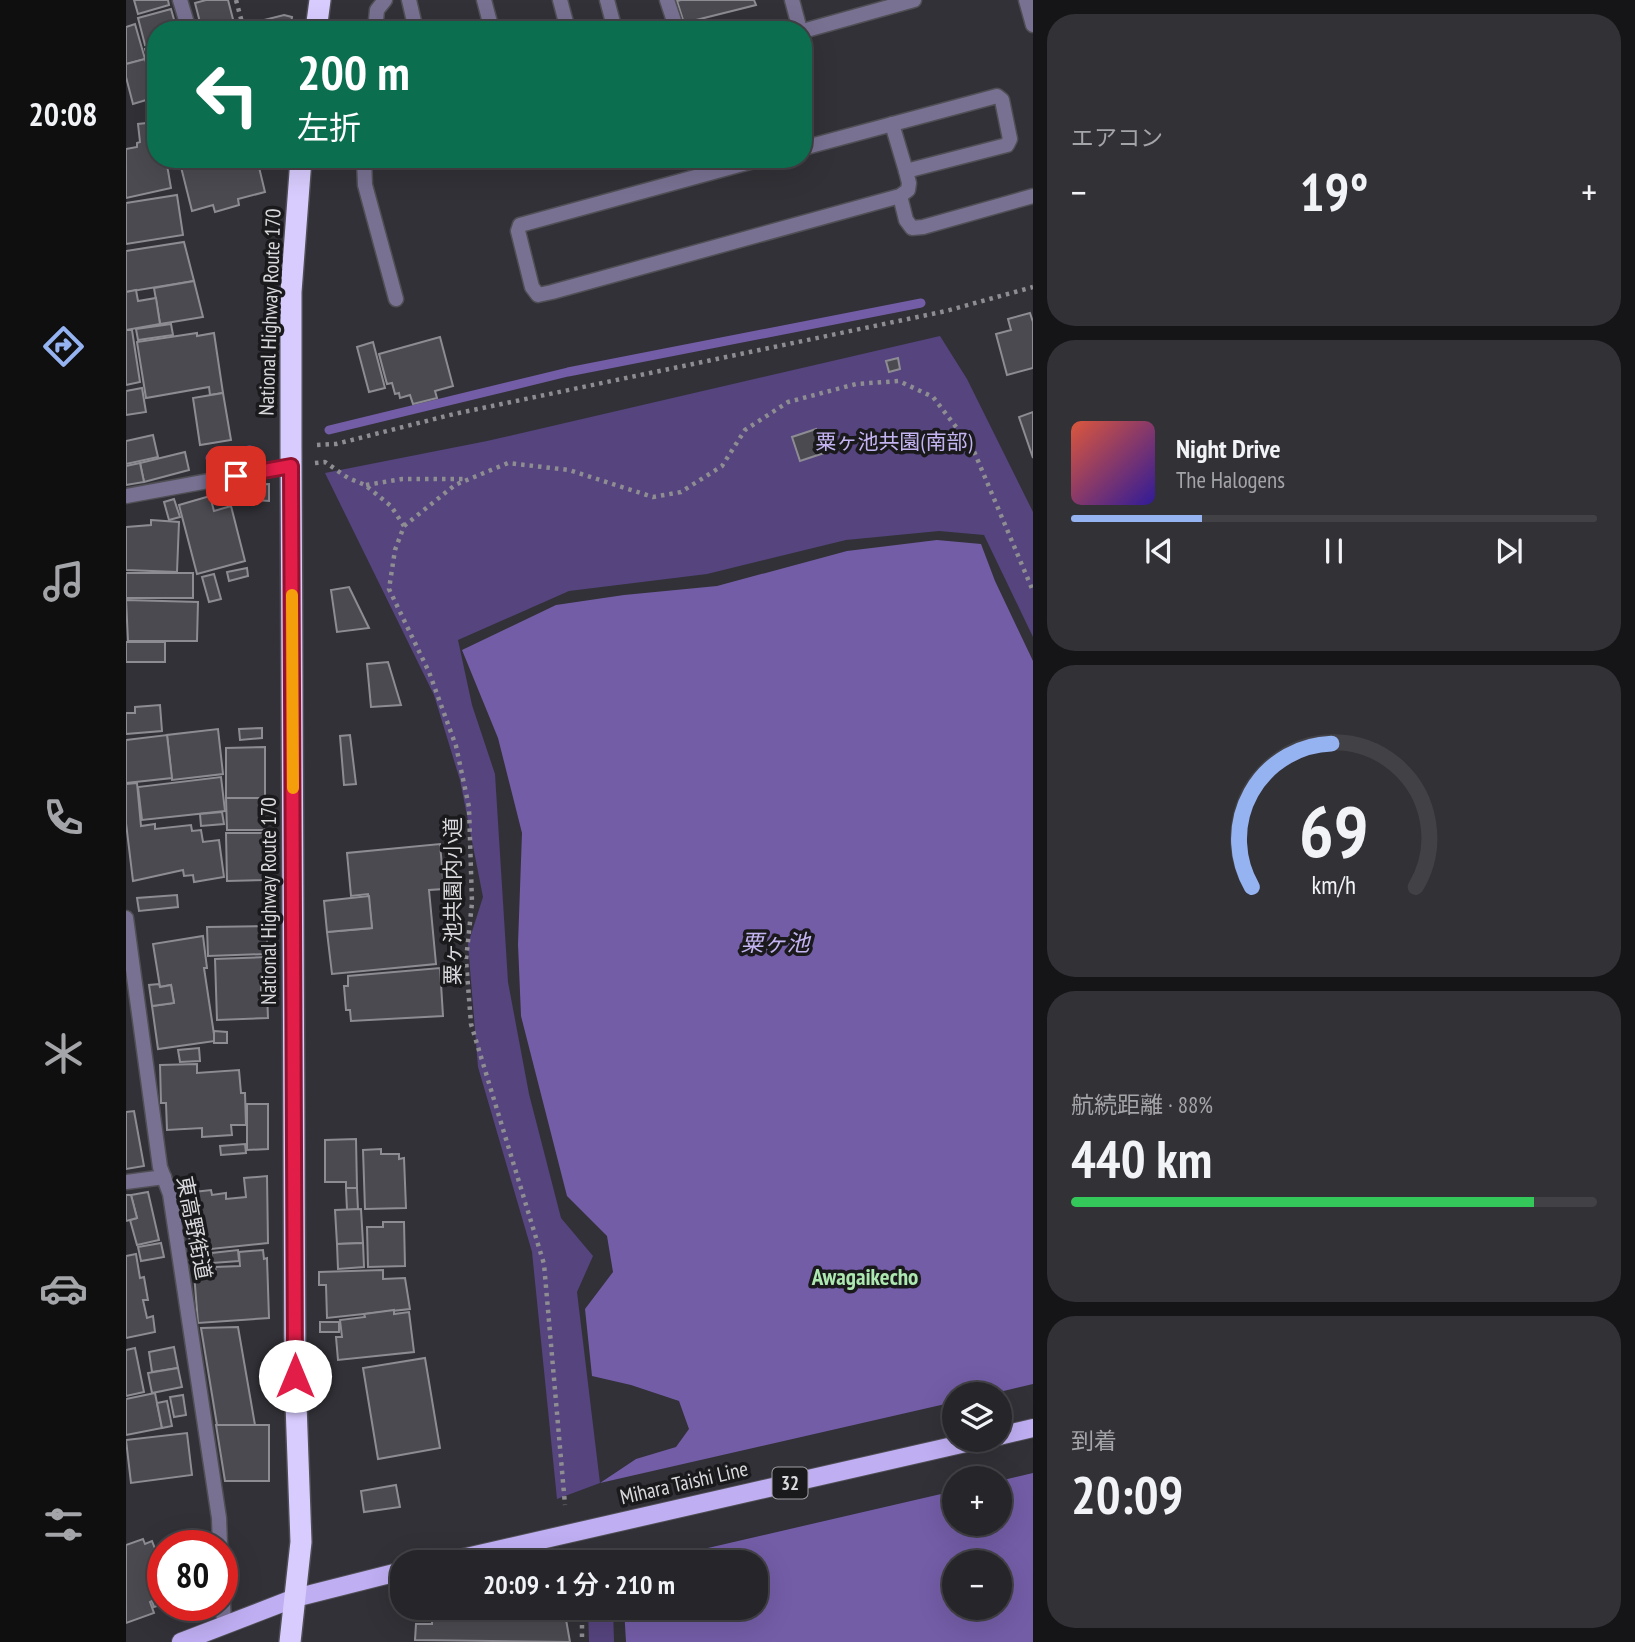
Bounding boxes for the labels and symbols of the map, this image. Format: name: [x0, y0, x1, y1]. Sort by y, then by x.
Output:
street label: National Highway Route 170: [252, 208, 287, 416]
park label: 粟ヶ池共園(南部): [816, 428, 972, 455]
pin: [206, 446, 266, 506]
street label: National Highway Route 170: [255, 797, 282, 1005]
street label: 粟ヶ池共園内小道: [439, 817, 466, 985]
water label: 粟ヶ池: [741, 928, 812, 957]
street label: 東高野街道: [171, 1174, 218, 1282]
district label: Awagaikecho: [811, 1262, 918, 1291]
position arrow: [258, 1339, 332, 1413]
street label: Mihara Taishi Line: [617, 1455, 751, 1510]
road number: 32: [772, 1468, 808, 1498]
speed limit sign: 80: [147, 1530, 238, 1621]

